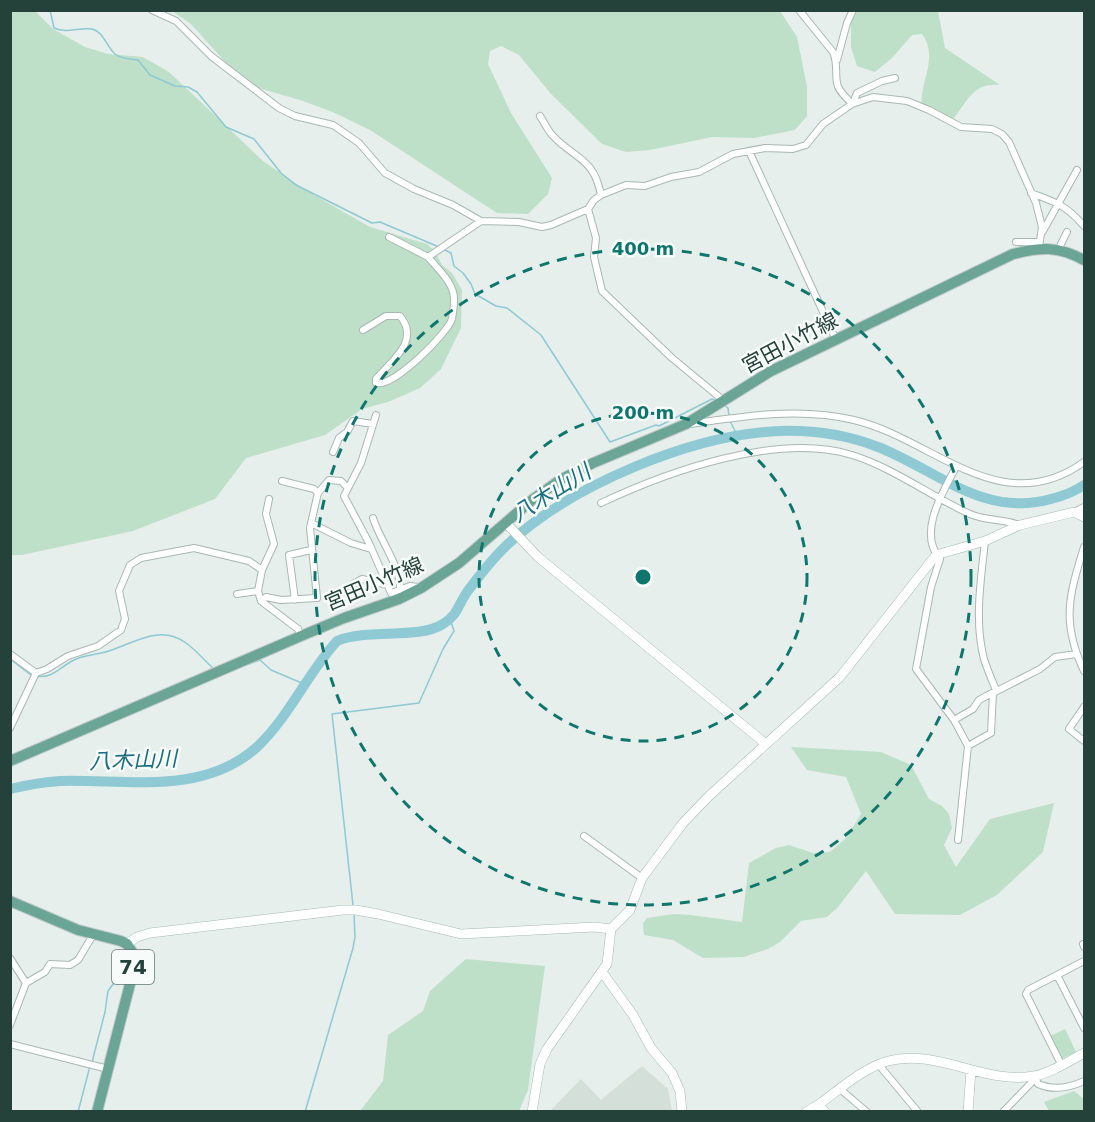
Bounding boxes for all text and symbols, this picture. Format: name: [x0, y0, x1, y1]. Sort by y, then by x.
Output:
text: 400 m: [612, 238, 674, 259]
street label: 宮田小竹線: [738, 308, 842, 378]
text: 200 m: [612, 402, 674, 423]
water label: 八木山川: [507, 458, 597, 527]
street label: 宮田小竹線: [321, 552, 427, 616]
centre of rings: [633, 567, 653, 587]
water label: 八木山川: [89, 746, 179, 774]
road number: 74: [112, 950, 154, 984]

